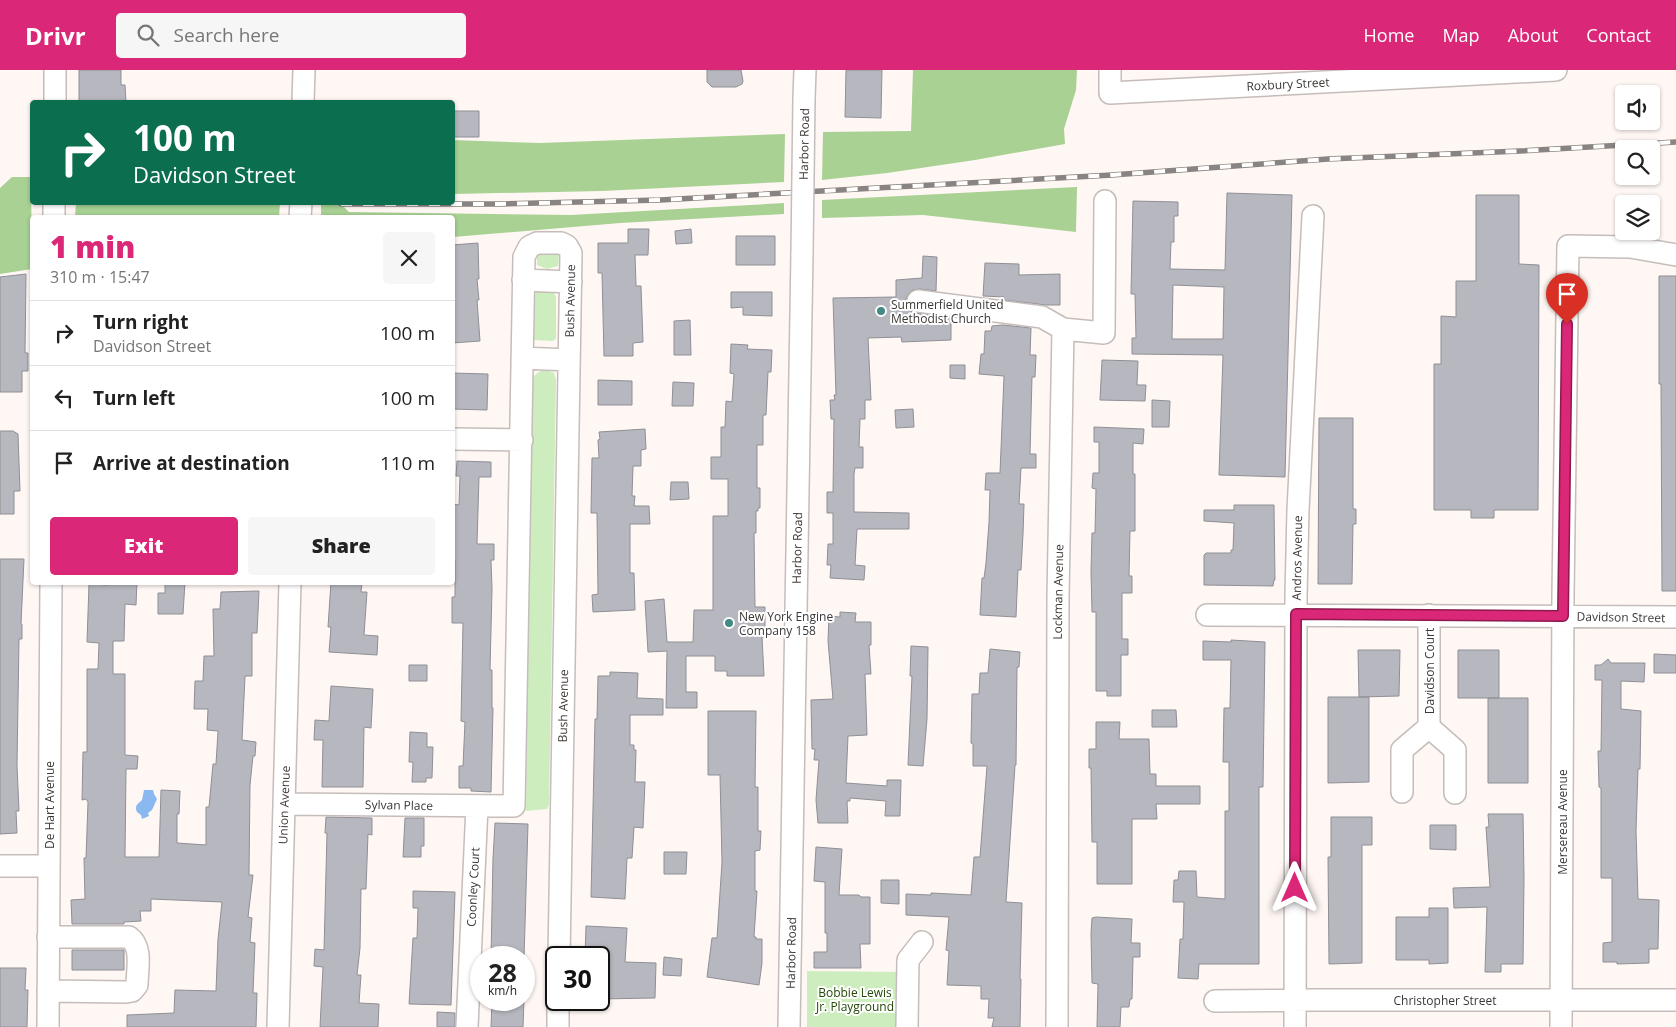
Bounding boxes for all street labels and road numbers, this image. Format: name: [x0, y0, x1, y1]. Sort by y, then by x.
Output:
street label: Roxbury Street: [1246, 73, 1330, 95]
street label: Harbor Road: [795, 108, 813, 180]
street label: Bush Avenue: [561, 264, 579, 338]
street label: Harbor Road: [788, 512, 806, 584]
street label: Andros Avenue: [1288, 515, 1306, 601]
street label: Lockman Avenue: [1049, 544, 1067, 640]
street label: Davidson Street: [1577, 608, 1665, 626]
street label: Davidson Court: [1421, 628, 1438, 714]
street label: Bush Avenue: [554, 669, 572, 743]
street label: De Hart Avenue: [41, 761, 58, 849]
street label: Union Avenue: [274, 765, 294, 845]
street label: Mersereau Avenue: [1554, 769, 1571, 875]
street label: Sylvan Place: [365, 796, 433, 814]
street label: Coonley Court: [462, 847, 484, 927]
street label: Harbor Road: [782, 917, 800, 989]
street label: Christopher Street: [1393, 992, 1497, 1009]

